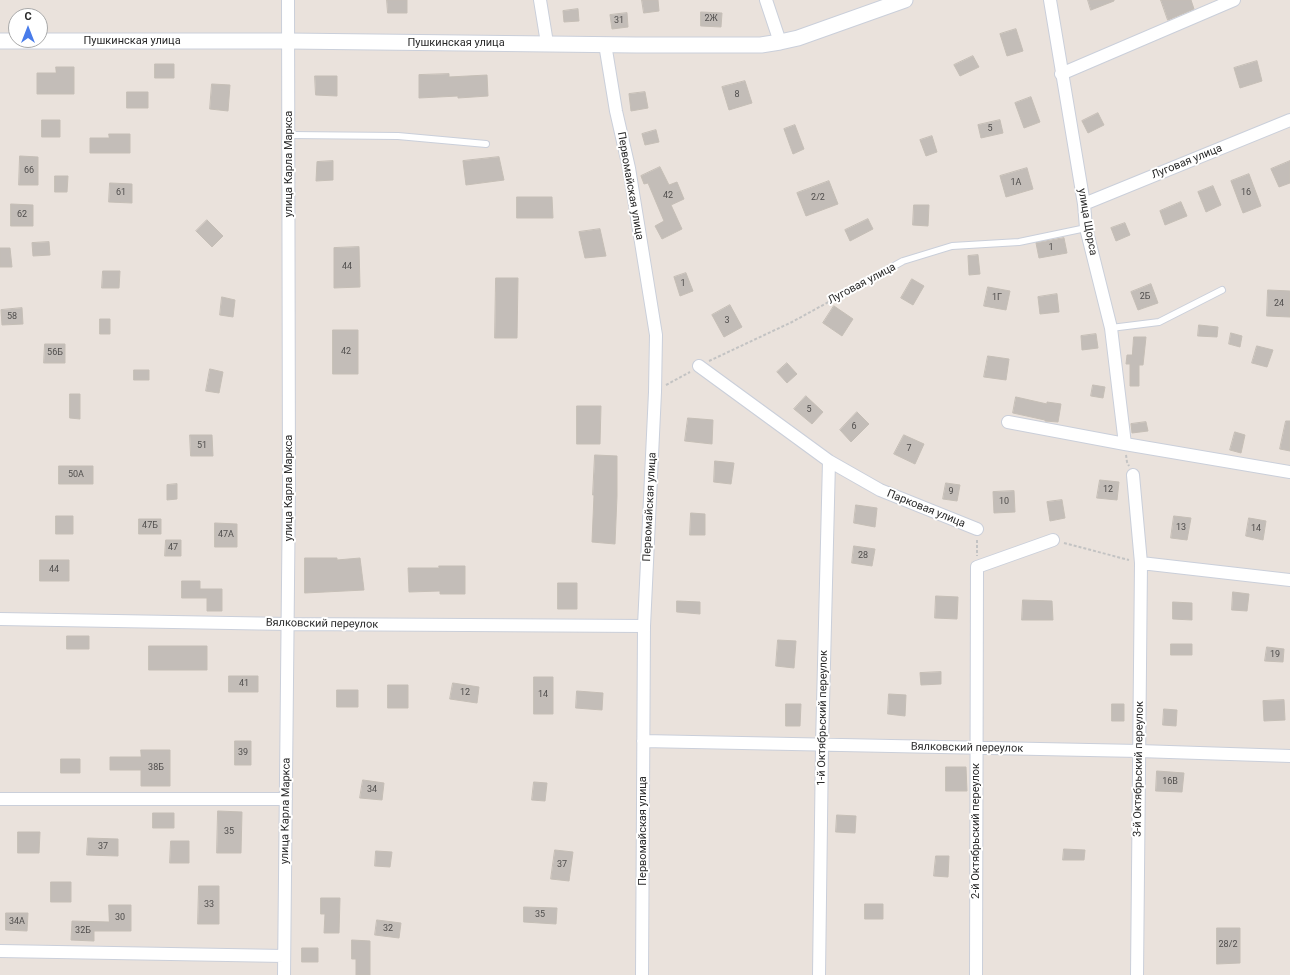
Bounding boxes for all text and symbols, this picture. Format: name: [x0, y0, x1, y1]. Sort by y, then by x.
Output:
north arrow: [8, 8, 48, 48]
text: С: [24, 10, 32, 23]
house number: 2Ж: [704, 14, 718, 24]
house number: 31: [614, 16, 624, 26]
street label: Пушкинская улица: [83, 34, 181, 48]
street label: Пушкинская улица: [407, 36, 505, 50]
house number: 8: [734, 90, 740, 100]
street label: улица Карла Маркса: [282, 111, 296, 217]
house number: 5: [987, 124, 993, 134]
street label: Первомайская улица: [614, 131, 646, 241]
street label: Луговая улица: [1150, 142, 1224, 182]
house number: 66: [24, 166, 34, 176]
house number: 1А: [1011, 178, 1021, 188]
street label: улица Щорса: [1075, 187, 1099, 257]
house number: 61: [116, 188, 126, 198]
house number: 16: [1241, 188, 1251, 198]
house number: 42: [663, 191, 673, 201]
house number: 2/2: [811, 193, 825, 203]
house number: 62: [17, 210, 27, 220]
house number: 1: [1048, 243, 1054, 253]
street label: Луговая улица: [826, 261, 898, 307]
house number: 44: [342, 262, 352, 272]
house number: 1: [680, 279, 686, 289]
house number: 2Б: [1140, 292, 1150, 302]
house number: 1Г: [992, 293, 1002, 303]
house number: 24: [1274, 299, 1284, 309]
house number: 58: [7, 312, 17, 322]
house number: 3: [724, 316, 730, 326]
house number: 42: [341, 347, 351, 357]
house number: 56Б: [47, 348, 63, 358]
house number: 5: [806, 405, 812, 415]
house number: 6: [851, 422, 857, 432]
street label: улица Карла Маркса: [282, 435, 296, 541]
house number: 51: [197, 441, 207, 451]
house number: 7: [906, 444, 912, 454]
street label: Первомайская улица: [641, 452, 659, 562]
house number: 50А: [68, 470, 84, 480]
house number: 12: [1103, 485, 1113, 495]
street label: Парковая улица: [885, 487, 967, 531]
house number: 9: [948, 487, 954, 497]
house number: 10: [999, 497, 1009, 507]
house number: 47Б: [142, 521, 158, 531]
house number: 13: [1176, 523, 1186, 533]
house number: 14: [1251, 524, 1261, 534]
house number: 47А: [218, 530, 234, 540]
house number: 47: [168, 543, 178, 553]
house number: 28: [858, 551, 868, 561]
house number: 44: [49, 565, 59, 575]
street label: Вялковский переулок: [266, 616, 378, 632]
street label: 1-й Октябрьский переулок: [815, 650, 831, 786]
house number: 19: [1270, 650, 1280, 660]
house number: 41: [239, 679, 249, 689]
house number: 12: [460, 688, 470, 698]
house number: 14: [538, 690, 548, 700]
street label: 3-й Октябрьский переулок: [1131, 701, 1147, 837]
street label: Вялковский переулок: [911, 740, 1023, 756]
house number: 39: [238, 748, 248, 758]
street label: улица Карла Маркса: [278, 758, 294, 864]
house number: 38Б: [148, 763, 164, 773]
street label: 2-й Октябрьский переулок: [969, 763, 983, 899]
street label: Первомайская улица: [636, 776, 650, 886]
house number: 16В: [1162, 777, 1178, 787]
house number: 34: [367, 785, 377, 795]
house number: 35: [224, 827, 234, 837]
house number: 37: [98, 842, 108, 852]
house number: 37: [557, 860, 567, 870]
house number: 33: [204, 900, 214, 910]
house number: 35: [535, 910, 545, 920]
house number: 30: [115, 913, 125, 923]
house number: 34А: [9, 917, 25, 927]
house number: 32: [383, 924, 393, 934]
house number: 32Б: [75, 926, 91, 936]
house number: 28/2: [1219, 940, 1237, 950]

